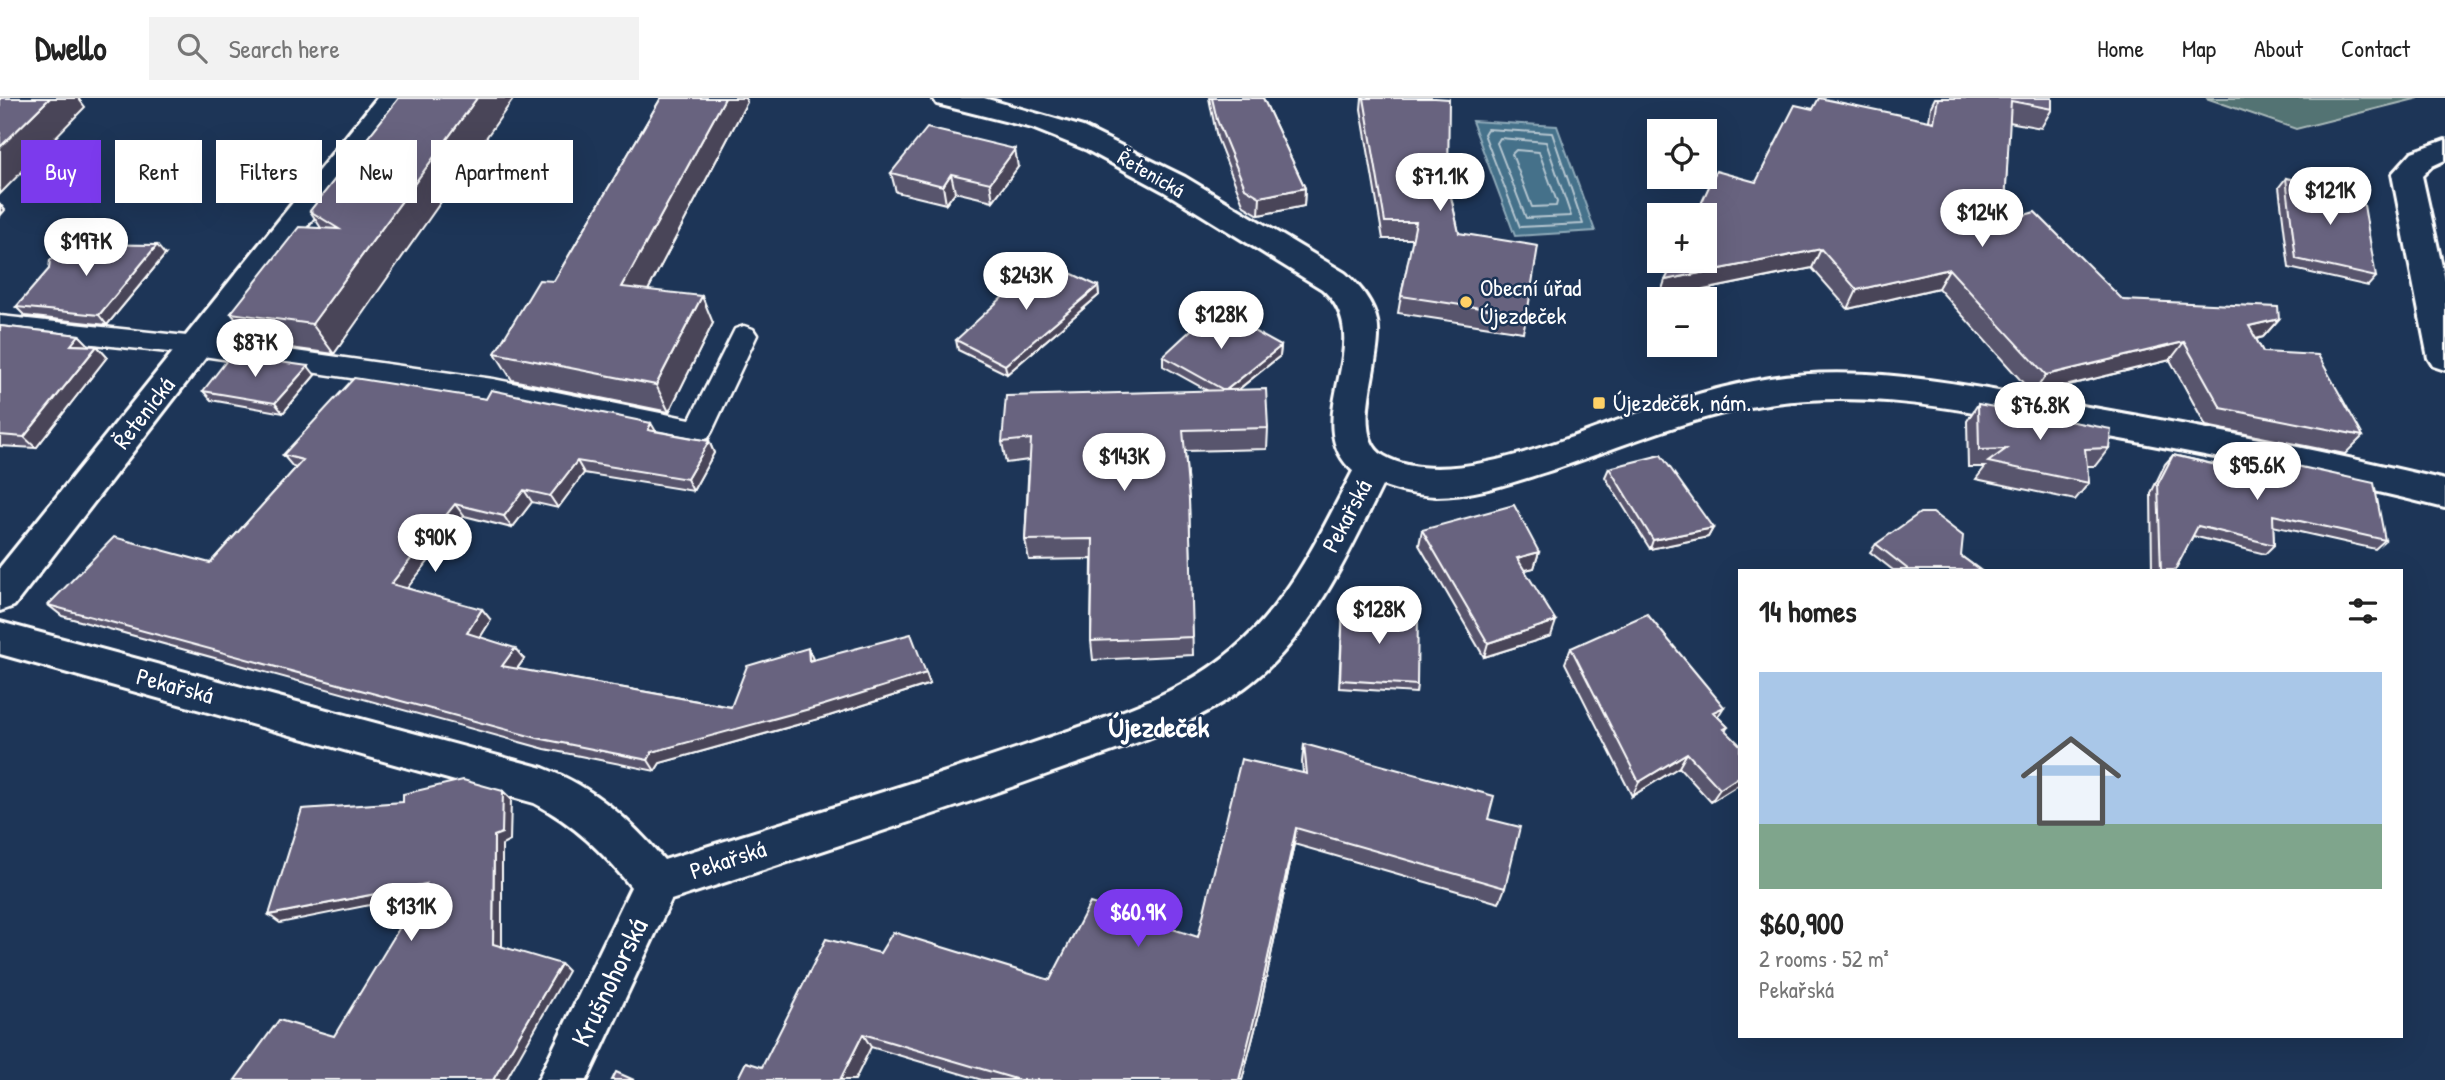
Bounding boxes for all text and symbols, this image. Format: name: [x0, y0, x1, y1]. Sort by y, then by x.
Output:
search box: [149, 17, 639, 80]
text: Dwello: [35, 26, 107, 70]
icon: search: [173, 29, 211, 67]
text: Search here: [229, 31, 340, 66]
text: Home: [2097, 32, 2144, 64]
text: Map: [2182, 32, 2216, 64]
text: About: [2254, 32, 2303, 64]
text: Contact: [2341, 32, 2410, 64]
map controls: [1647, 119, 1717, 357]
button: locate: [1647, 119, 1717, 189]
chip: Buy: [21, 140, 101, 203]
chip: Rent: [115, 140, 202, 203]
chip: Filters: [216, 140, 322, 203]
chip: New: [336, 140, 417, 203]
chip: Apartment: [431, 140, 573, 203]
street label: Řetenická: [1112, 143, 1190, 204]
pin: $71.1K: [1383, 153, 1497, 213]
text: $71.1K: [1412, 160, 1468, 191]
pin: $121K: [2281, 167, 2379, 227]
text: $121K: [2304, 174, 2356, 205]
pin: $124K: [1933, 190, 2031, 249]
text: $124K: [1956, 196, 2008, 227]
button: +: [1647, 203, 1717, 273]
pin: $197K: [37, 218, 135, 278]
text: $197K: [60, 225, 112, 256]
pin: $243K: [977, 252, 1075, 312]
text: $243K: [999, 259, 1053, 290]
place label: Obecní úřad Újezdeček: [1480, 271, 1581, 331]
button: −: [1647, 287, 1717, 357]
pin: $128K: [1172, 292, 1270, 351]
marker: Obecní úřad Újezdeček: [1458, 294, 1474, 310]
text: $128K: [1195, 298, 1247, 329]
pin: $87K: [214, 320, 296, 379]
text: $87K: [232, 326, 278, 357]
street label: Řetenická: [105, 370, 181, 455]
pin: $76.8K: [1983, 382, 2097, 442]
place label: Újezdeček, nám.: [1613, 386, 1751, 418]
text: $76.8K: [2010, 389, 2070, 420]
marker: Újezdeček, nám.: [1591, 395, 1607, 411]
pin: $143K: [1075, 434, 1173, 493]
text: $143K: [1099, 440, 1149, 471]
pin: $95.6K: [2200, 442, 2314, 502]
text: $95.6K: [2229, 449, 2285, 480]
street label: Pekařská: [1314, 473, 1379, 558]
pin: $90K: [394, 514, 476, 574]
text: $90K: [414, 521, 456, 552]
pin: $128K: [1330, 587, 1428, 646]
text: 14 homes: [1759, 591, 1857, 631]
icon: filters: [2344, 592, 2382, 630]
text: $128K: [1353, 593, 1405, 624]
street label: Pekařská: [133, 659, 217, 711]
district label: Újezdeček: [1109, 708, 1210, 746]
icon: home: [2008, 718, 2134, 844]
street label: Pekařská: [686, 832, 770, 886]
pin: $131K: [362, 884, 460, 943]
text: $131K: [386, 890, 436, 921]
pin: $60.9K: [1081, 890, 1195, 949]
text: $60.9K: [1110, 896, 1166, 927]
text: $60,900: [1759, 903, 1844, 943]
street label: Krušnohorská: [562, 911, 656, 1053]
text: 2 rooms · 52 m²: [1759, 943, 1889, 974]
text: Pekařská: [1759, 974, 1834, 1005]

